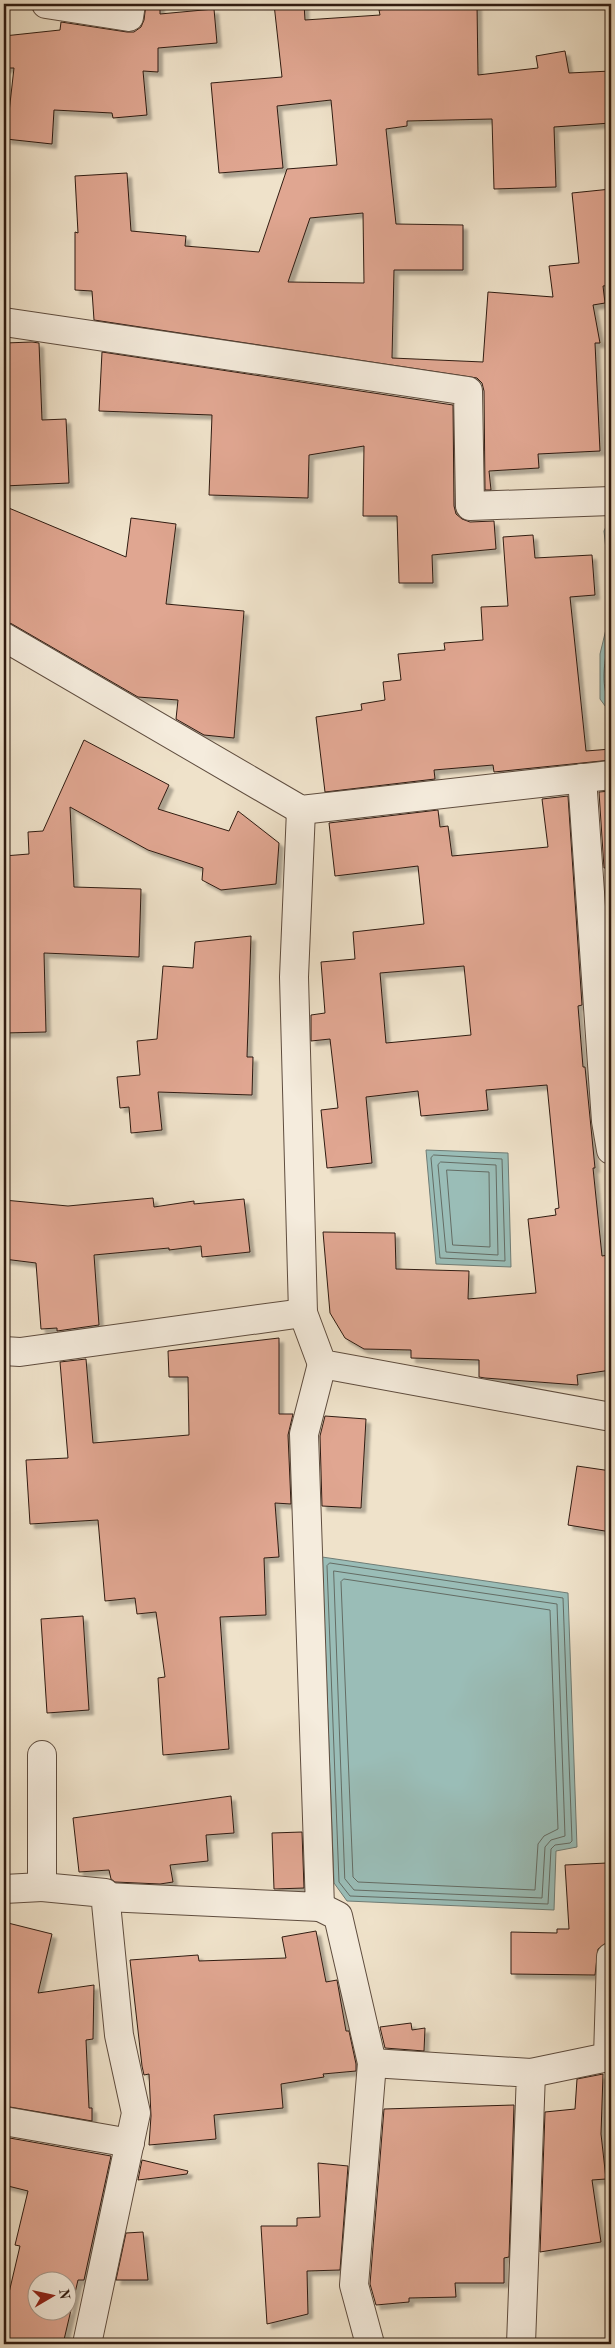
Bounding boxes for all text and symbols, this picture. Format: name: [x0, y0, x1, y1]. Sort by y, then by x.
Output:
north arrow: [28, 2270, 78, 2320]
text: N: [56, 2288, 72, 2301]

